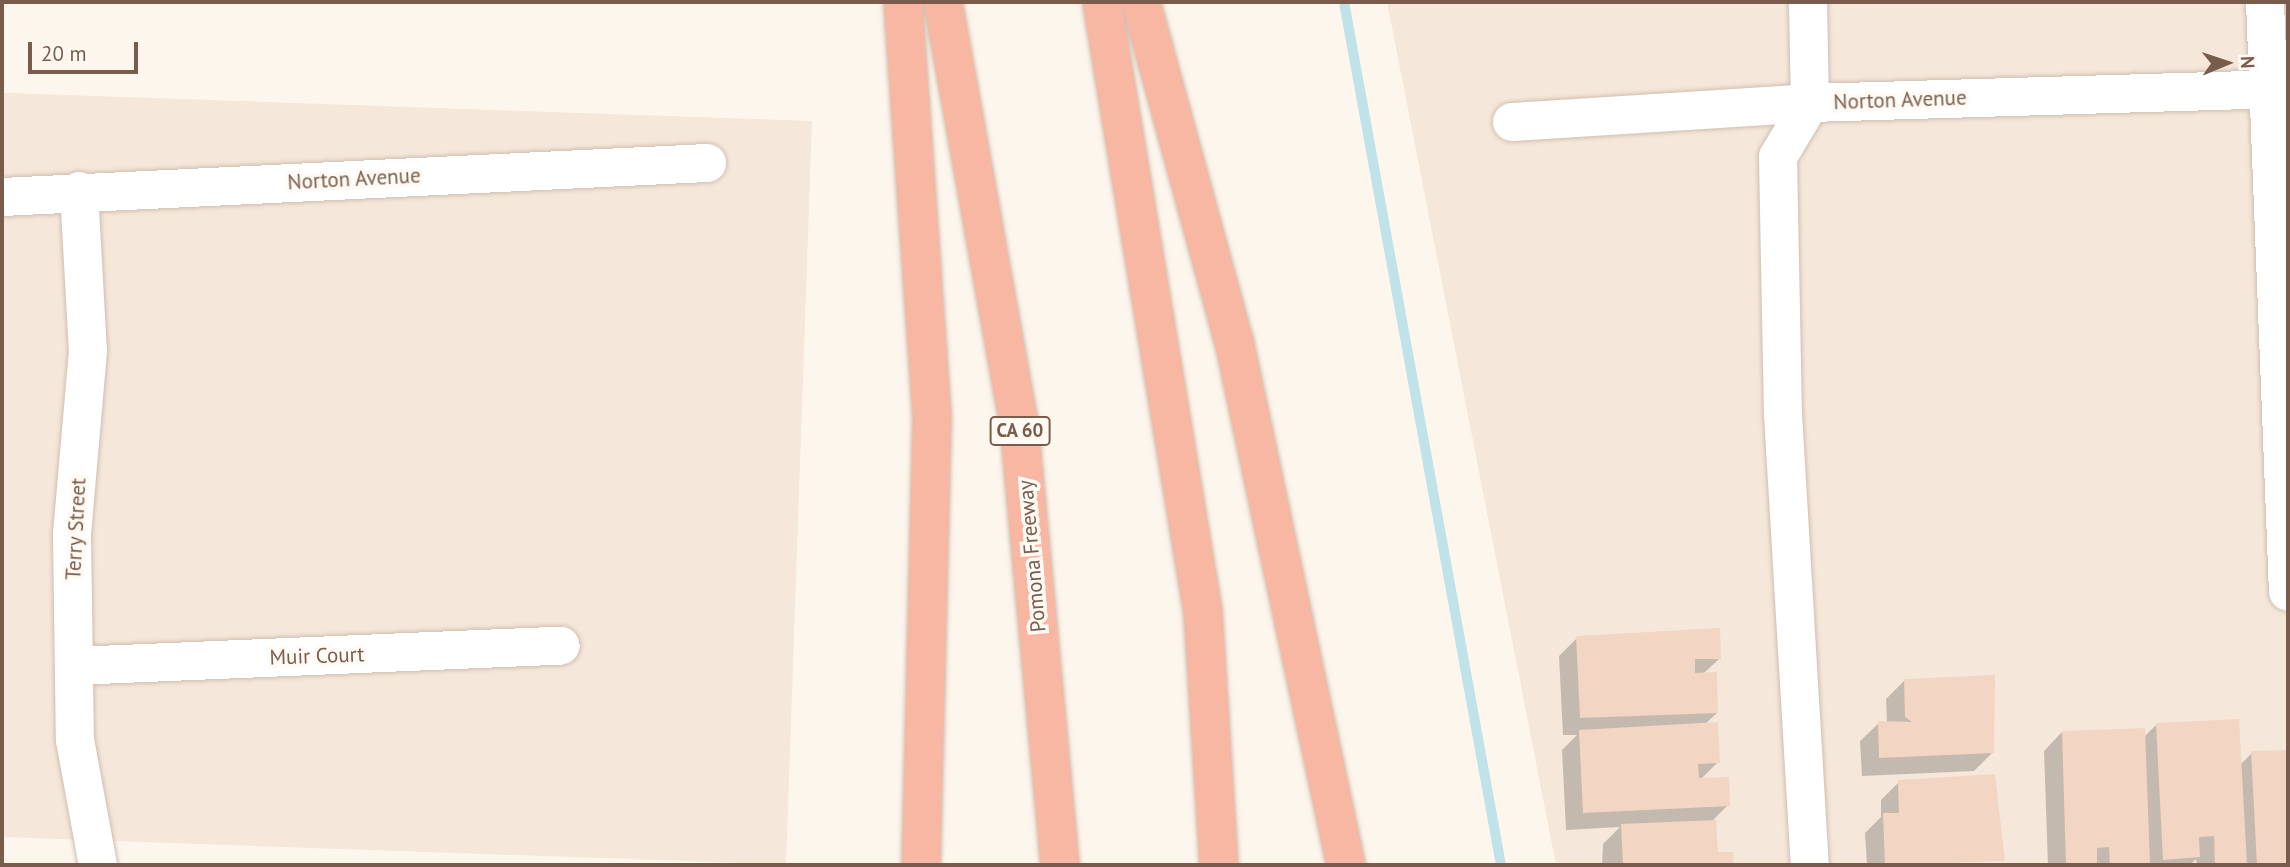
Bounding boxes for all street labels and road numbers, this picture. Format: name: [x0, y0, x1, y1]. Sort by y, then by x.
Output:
street label: Norton Avenue: [1833, 85, 1967, 115]
street label: Norton Avenue: [286, 163, 422, 195]
road number: CA 60: [988, 416, 1052, 446]
street label: Terry Street: [61, 477, 91, 581]
street label: Pomona Freeway: [1013, 479, 1051, 633]
street label: Muir Court: [269, 642, 365, 670]

